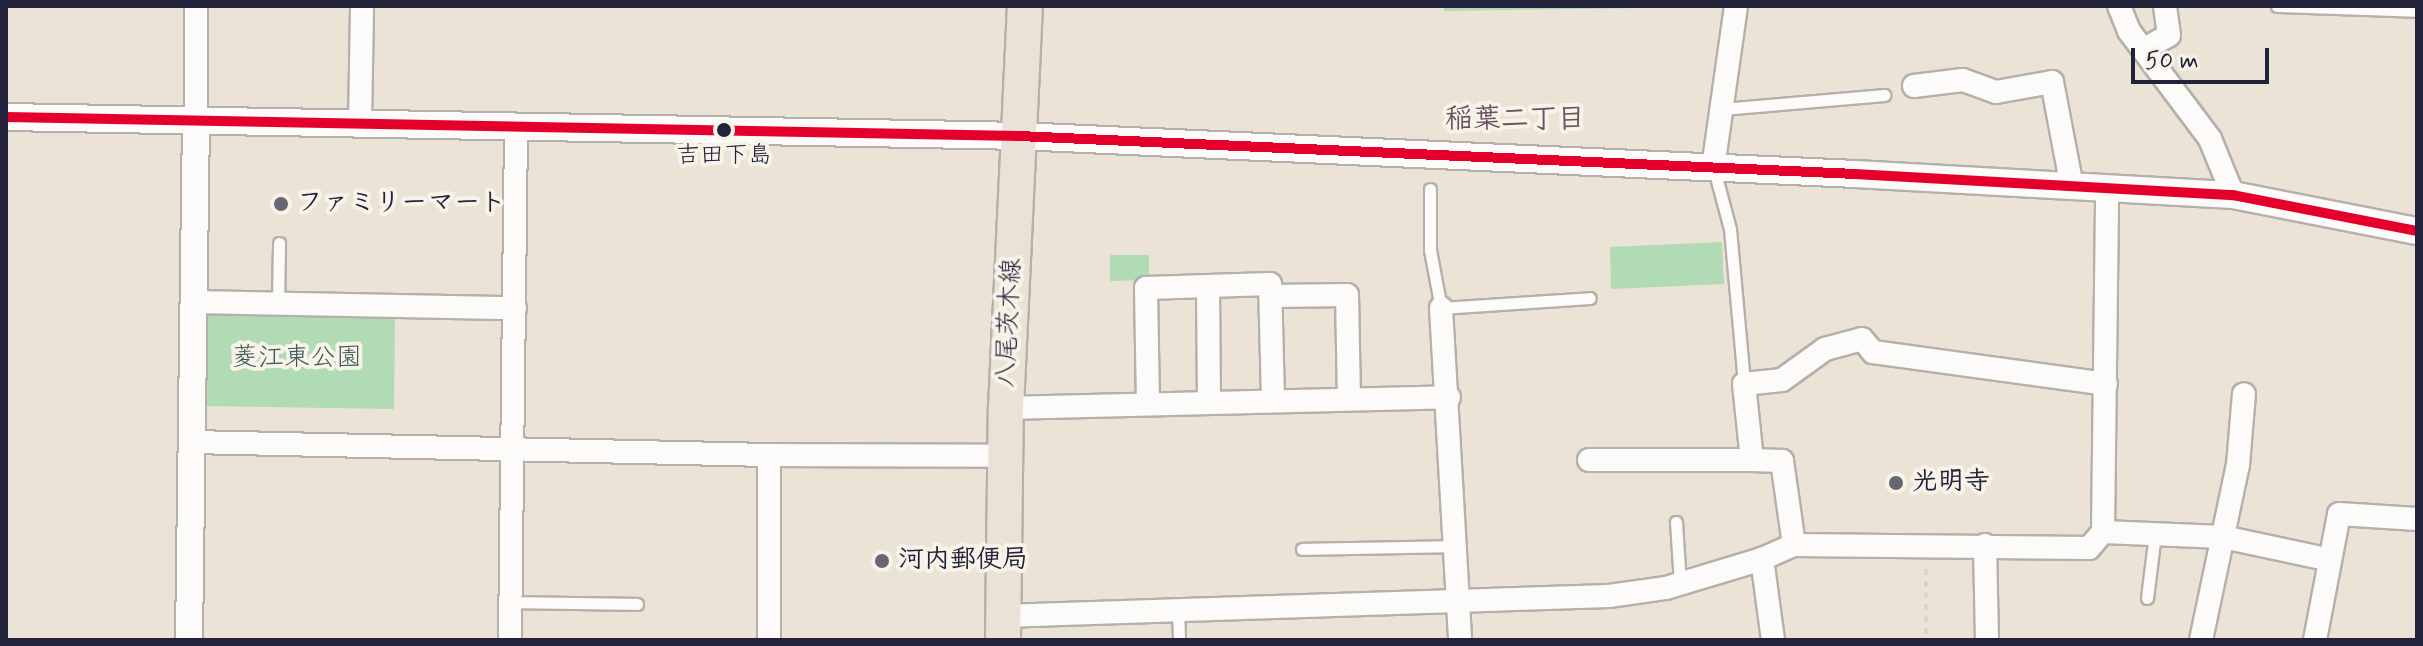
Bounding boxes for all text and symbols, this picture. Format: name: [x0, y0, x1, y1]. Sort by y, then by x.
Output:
scale bar: [2135, 32, 2273, 82]
text: 50 m: [2145, 46, 2199, 77]
district label: 稲葉二丁目: [1445, 103, 1585, 137]
marker: 吉田下島: [716, 122, 732, 138]
place label: 吉田下島: [676, 142, 772, 170]
place label: ファミリーマート: [297, 188, 505, 220]
marker: ファミリーマート: [272, 195, 290, 213]
street label: 八尾茨木線: [991, 257, 1029, 389]
park label: 菱江東公園: [232, 343, 362, 375]
place label: 光明寺: [1912, 467, 1990, 499]
marker: 光明寺: [1887, 474, 1905, 492]
place label: 河内郵便局: [898, 545, 1028, 577]
marker: 河内郵便局: [873, 552, 891, 570]

